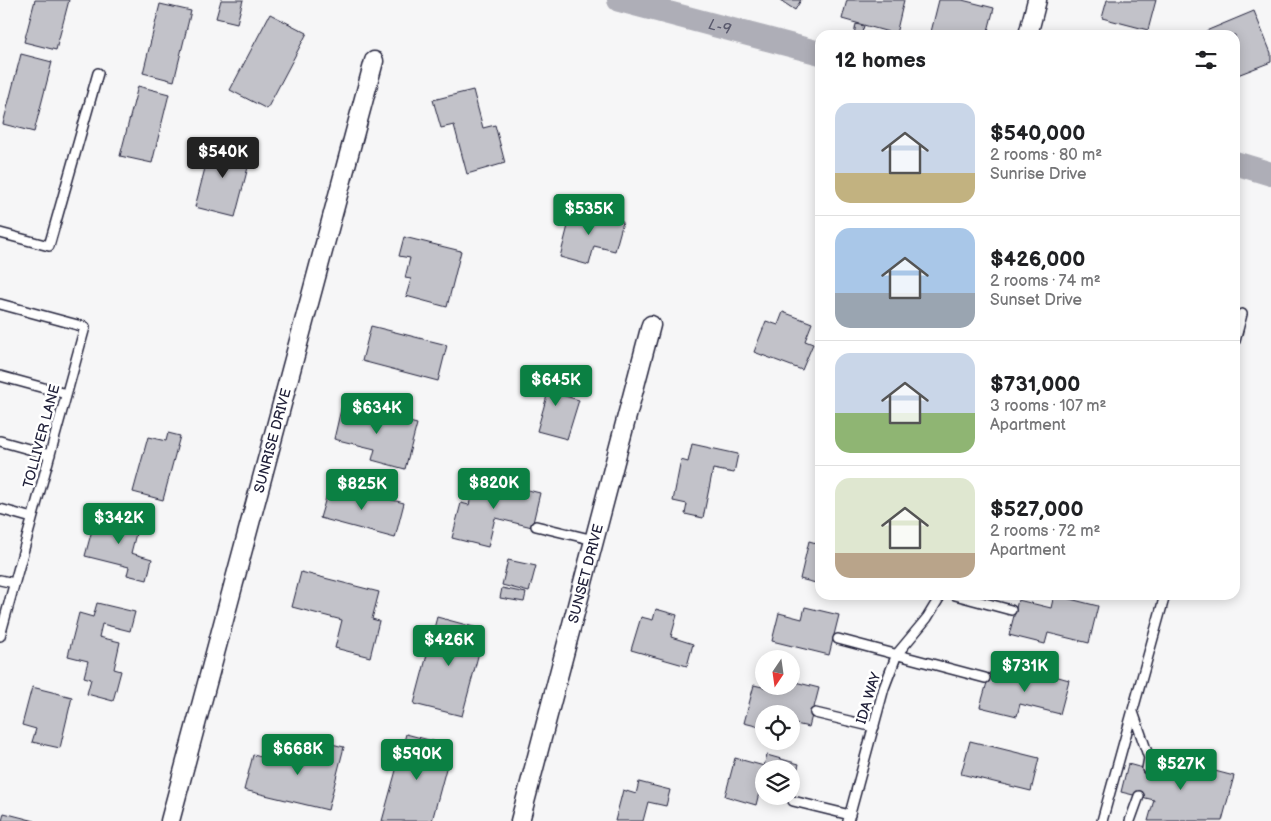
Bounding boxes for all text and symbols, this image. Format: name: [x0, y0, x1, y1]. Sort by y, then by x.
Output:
water label: L-9: [706, 15, 733, 39]
icon: filters: [1192, 46, 1220, 74]
text: 12 homes: [835, 48, 926, 73]
text: $540,000: [990, 121, 1085, 146]
icon: home: [875, 123, 935, 183]
pin: $540K: [188, 136, 258, 179]
text: $540K: [198, 143, 248, 162]
text: 2 rooms · 80 m²: [990, 146, 1102, 165]
text: Sunrise Drive: [990, 165, 1086, 184]
pin: $535K: [554, 194, 624, 236]
text: $535K: [564, 200, 614, 219]
text: $426,000: [990, 247, 1085, 272]
icon: home: [875, 248, 935, 308]
text: 2 rooms · 74 m²: [990, 272, 1101, 291]
text: Sunset Drive: [990, 291, 1082, 310]
pin: $645K: [521, 364, 591, 407]
text: $645K: [531, 371, 581, 390]
text: $731,000: [990, 372, 1080, 397]
icon: home: [875, 373, 935, 433]
street label: TOLLIVER LANE: [19, 382, 63, 490]
street label: SUNRISE DRIVE: [250, 386, 295, 495]
pin: $634K: [342, 392, 412, 435]
text: 3 rooms · 107 m²: [990, 397, 1106, 416]
text: $634K: [352, 399, 402, 418]
text: Apartment: [990, 416, 1066, 435]
pin: $825K: [327, 468, 397, 511]
pin: $820K: [459, 468, 529, 510]
text: $820K: [469, 474, 519, 493]
text: $825K: [337, 475, 387, 494]
text: $527,000: [990, 497, 1084, 522]
icon: home: [875, 498, 935, 558]
pin: $342K: [84, 502, 154, 545]
text: $342K: [94, 509, 144, 528]
street label: SUNSET DRIVE: [565, 522, 607, 625]
text: 2 rooms · 72 m²: [990, 522, 1100, 541]
text: Apartment: [990, 541, 1066, 560]
pin: $426K: [414, 624, 484, 667]
text: $426K: [424, 631, 474, 650]
north arrow: [755, 650, 800, 695]
map controls: [755, 650, 800, 805]
pin: $731K: [990, 650, 1060, 693]
text: $731K: [1002, 657, 1048, 676]
street label: IDA WAY: [853, 670, 885, 726]
button: locate: [755, 705, 800, 750]
pin: $668K: [263, 734, 333, 776]
pin: $590K: [382, 738, 452, 781]
text: $668K: [273, 740, 323, 759]
text: $590K: [392, 745, 442, 764]
pin: $527K: [1146, 748, 1216, 791]
text: $527K: [1157, 755, 1205, 774]
button: layers: [755, 760, 800, 805]

